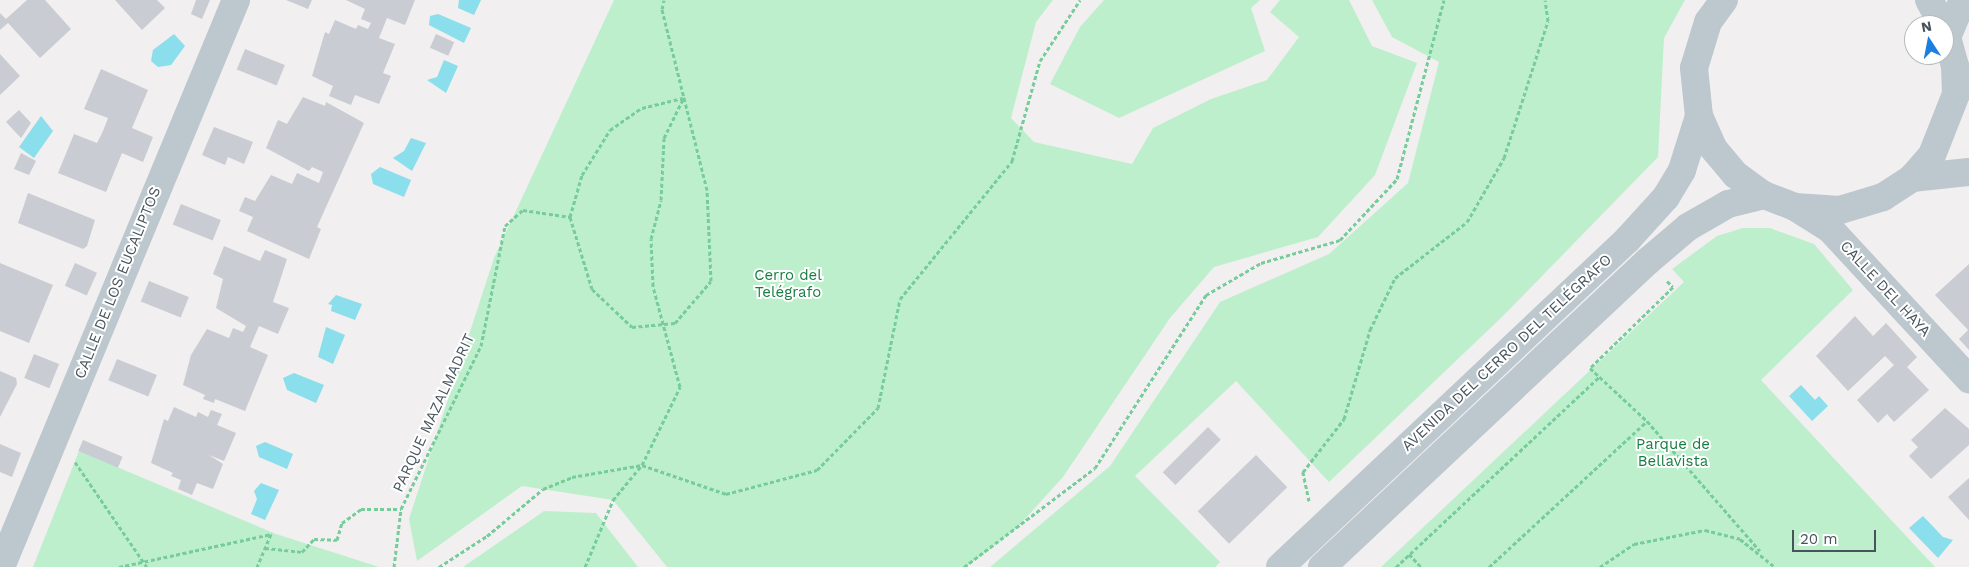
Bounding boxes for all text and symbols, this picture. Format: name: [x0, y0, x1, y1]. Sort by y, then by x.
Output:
north arrow: [1904, 15, 1954, 65]
text: N: [1920, 17, 1933, 35]
street label: CALLE DE LOS EUCALIPTOS: [71, 184, 165, 382]
street label: CALLE DEL HAYA: [1836, 237, 1934, 341]
street label: AVENIDA DEL CERRO DEL TELÉGRAFO: [1398, 250, 1616, 456]
park label: Cerro del Telégrafo: [754, 266, 822, 301]
street label: PARQUE MAZALMADRIT: [389, 331, 479, 495]
park label: Parque de Bellavista: [1636, 435, 1710, 470]
scale bar: [1794, 520, 1878, 552]
text: 20 m: [1800, 530, 1838, 548]

